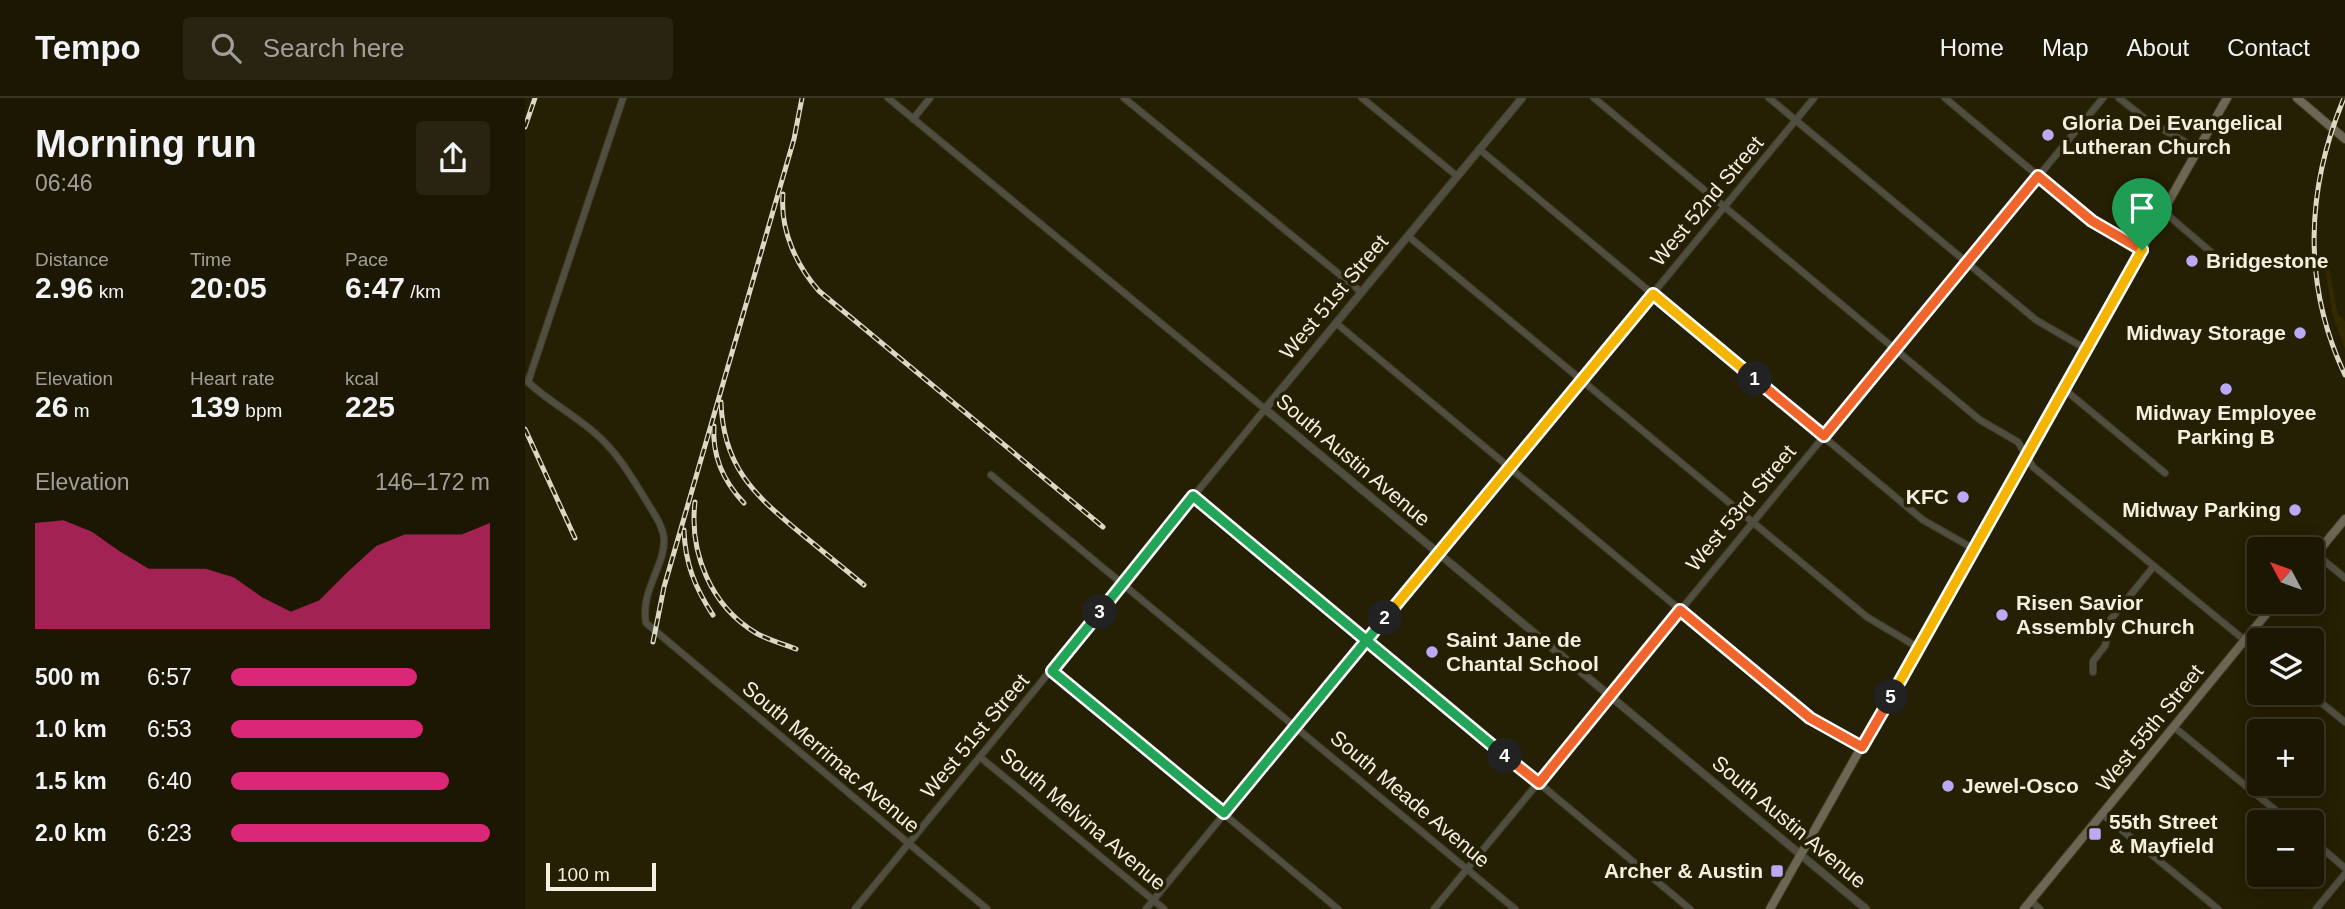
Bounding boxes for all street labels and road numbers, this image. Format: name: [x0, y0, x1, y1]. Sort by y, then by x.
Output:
street label: West 52nd Street: [1646, 131, 1768, 270]
street label: West 51st Street: [1275, 230, 1392, 363]
street label: South Austin Avenue: [1272, 389, 1435, 531]
street label: West 53rd Street: [1681, 440, 1800, 575]
street label: West 55th Street: [2092, 660, 2208, 796]
street label: West 51st Street: [916, 669, 1033, 802]
street label: South Merrimac Avenue: [738, 676, 924, 837]
street label: South Meade Avenue: [1326, 725, 1494, 872]
street label: South Melvina Avenue: [996, 743, 1171, 894]
street label: South Austin Avenue: [1708, 751, 1871, 893]

